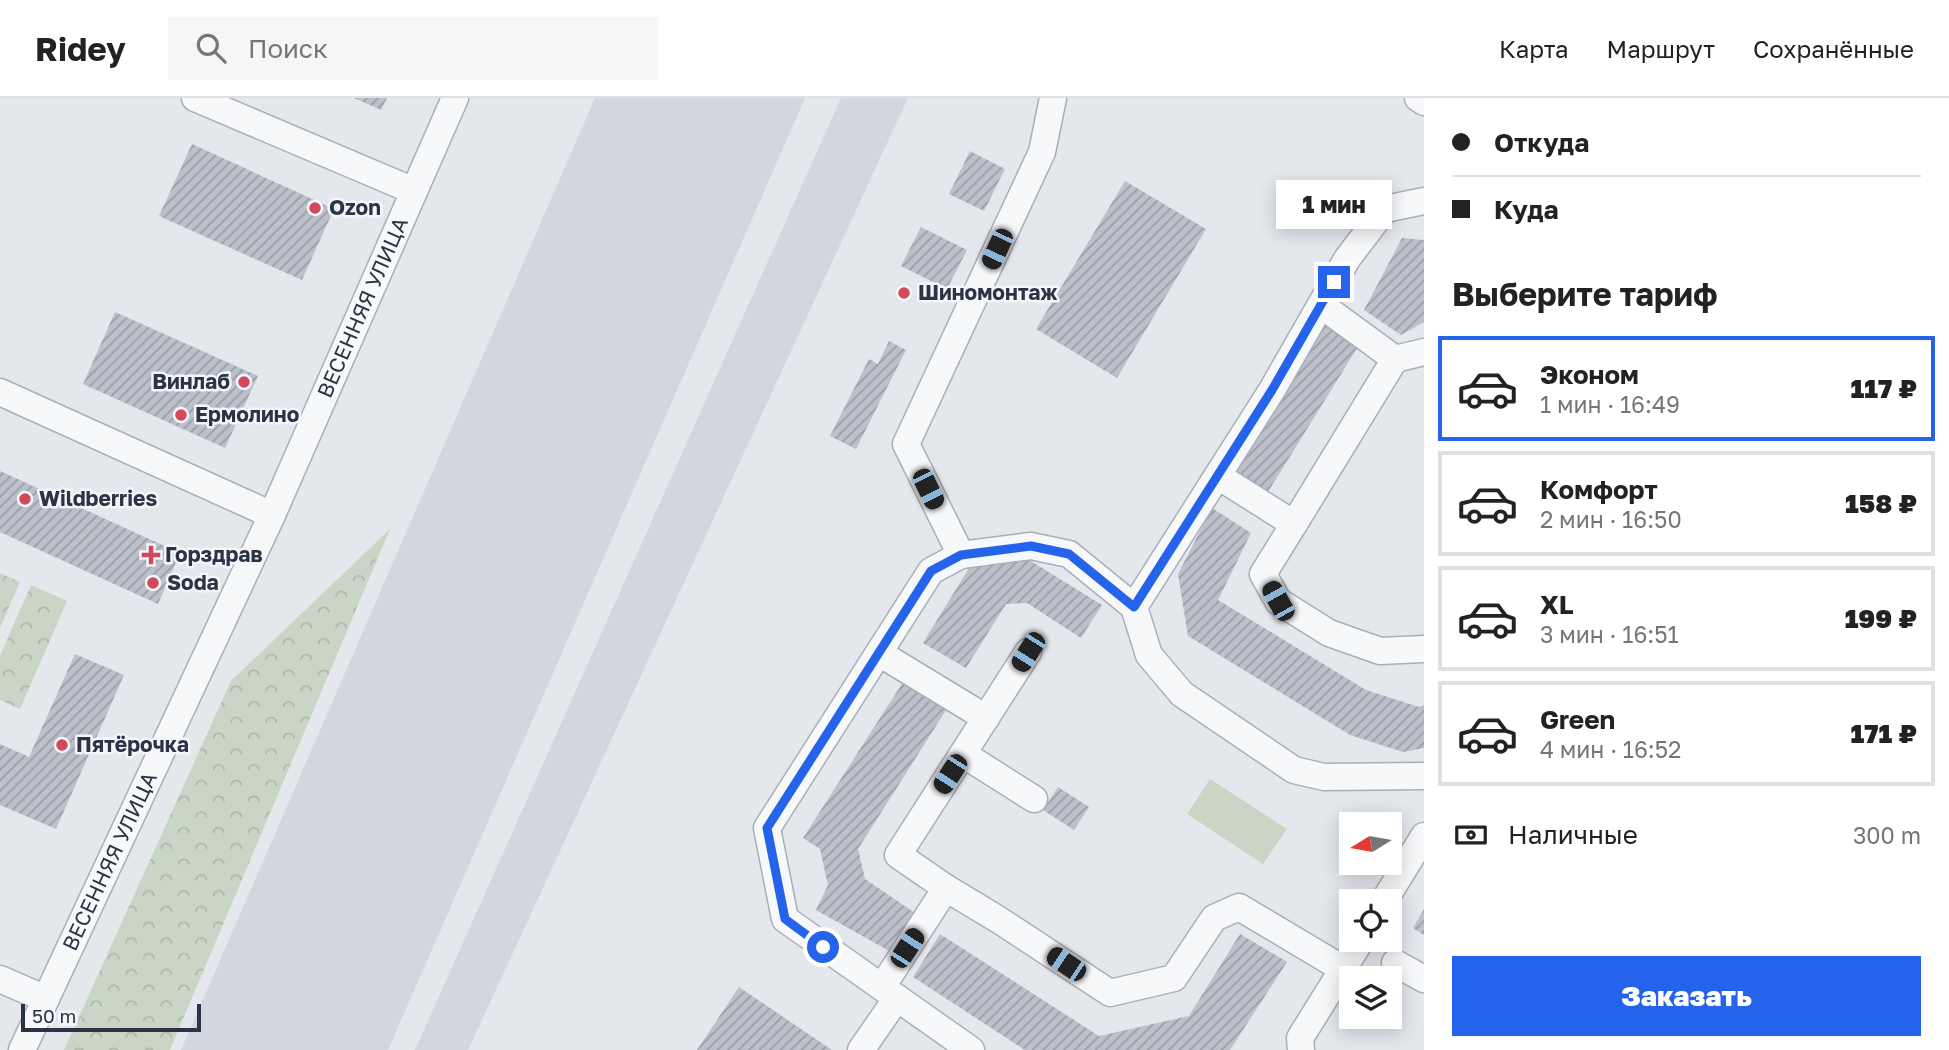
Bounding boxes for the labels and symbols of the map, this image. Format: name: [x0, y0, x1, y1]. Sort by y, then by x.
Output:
callout: 1 мин: [1276, 180, 1392, 230]
place label: Ozon: [329, 194, 381, 220]
marker: Ozon: [307, 200, 323, 216]
street label: ВЕСЕННЯЯ УЛИЦА: [311, 213, 413, 401]
car: [979, 226, 1016, 272]
route end: [1318, 266, 1350, 298]
place label: Шиномонтаж: [918, 279, 1058, 305]
marker: Шиномонтаж: [896, 285, 912, 301]
place label: Винлаб: [152, 368, 230, 394]
marker: Винлаб: [236, 374, 252, 390]
place label: Ермолино: [195, 401, 299, 427]
marker: Ермолино: [173, 407, 189, 423]
car: [910, 466, 947, 512]
place label: Wildberries: [39, 485, 157, 511]
marker: Wildberries: [17, 491, 33, 507]
place label: Горздрав: [165, 541, 263, 567]
marker: Горздрав: [143, 547, 159, 563]
place label: Soda: [167, 569, 219, 595]
marker: Soda: [145, 575, 161, 591]
car: [1259, 578, 1298, 624]
car: [1008, 629, 1049, 675]
place label: Пятёрочка: [76, 731, 189, 757]
marker: Пятёрочка: [54, 737, 70, 753]
car: [930, 751, 971, 797]
street label: ВЕСЕННЯЯ УЛИЦА: [56, 768, 162, 955]
north arrow: [1339, 812, 1402, 875]
car: [887, 925, 928, 971]
route start: [807, 931, 839, 963]
car: [1043, 944, 1090, 984]
scale bar: [21, 1001, 201, 1033]

